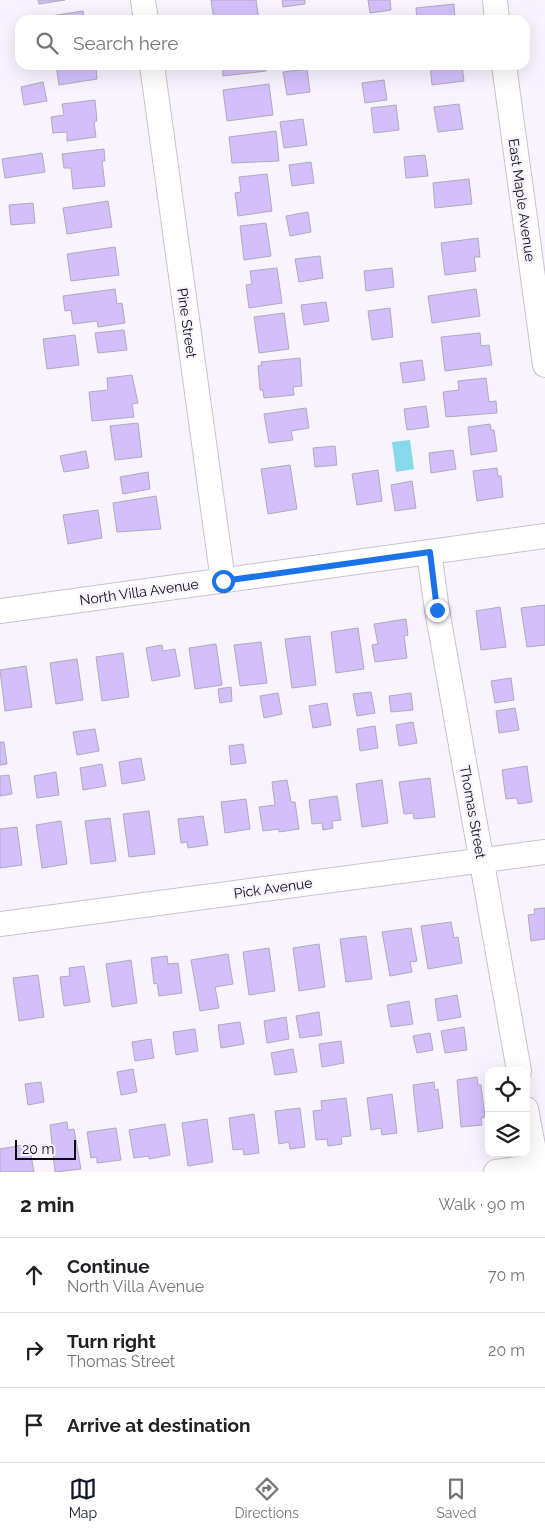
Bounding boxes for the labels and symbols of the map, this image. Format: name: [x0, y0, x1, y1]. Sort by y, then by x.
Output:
street label: East Maple Avenue: [505, 138, 539, 262]
street label: Pine Street: [174, 287, 200, 359]
route start: [212, 570, 235, 593]
street label: North Villa Avenue: [78, 576, 200, 608]
route end: [426, 599, 449, 622]
street label: Thomas Street: [457, 764, 489, 860]
street label: Pick Avenue: [233, 875, 313, 901]
scale bar: [15, 1137, 76, 1160]

